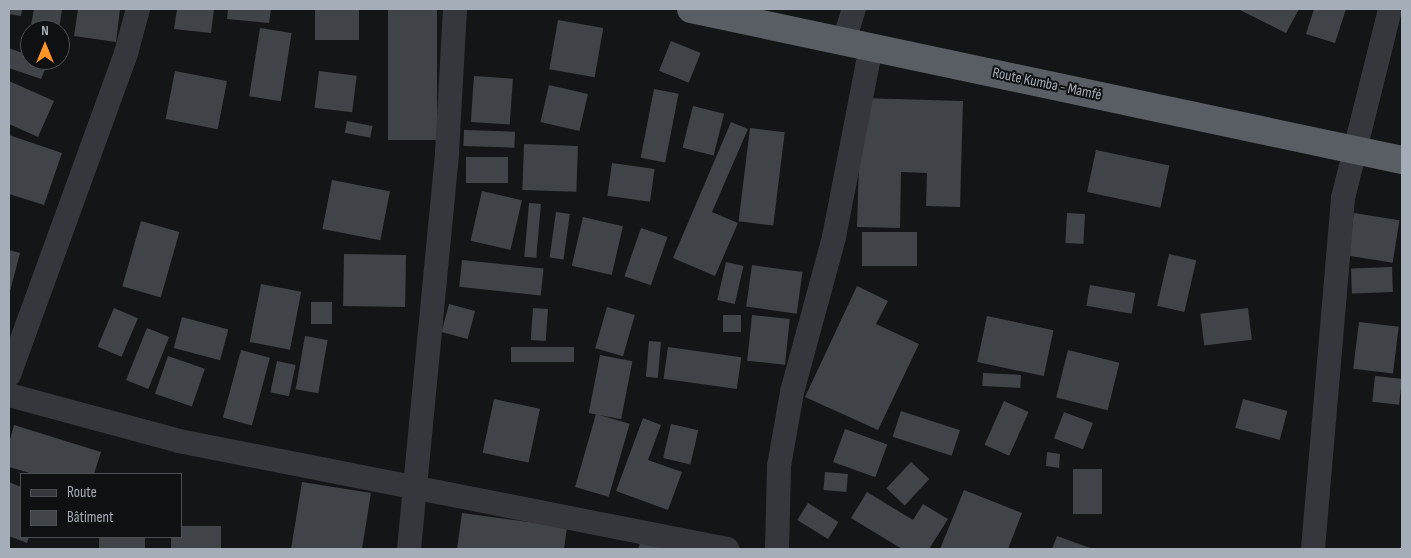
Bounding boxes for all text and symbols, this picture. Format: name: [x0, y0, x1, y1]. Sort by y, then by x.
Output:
north arrow: [20, 20, 70, 70]
text: N: [41, 22, 49, 39]
street label: Route Kumba - Mamfé: [991, 64, 1103, 104]
legend: [20, 473, 182, 538]
text: Route: [67, 483, 97, 502]
text: Bâtiment: [67, 508, 114, 527]

